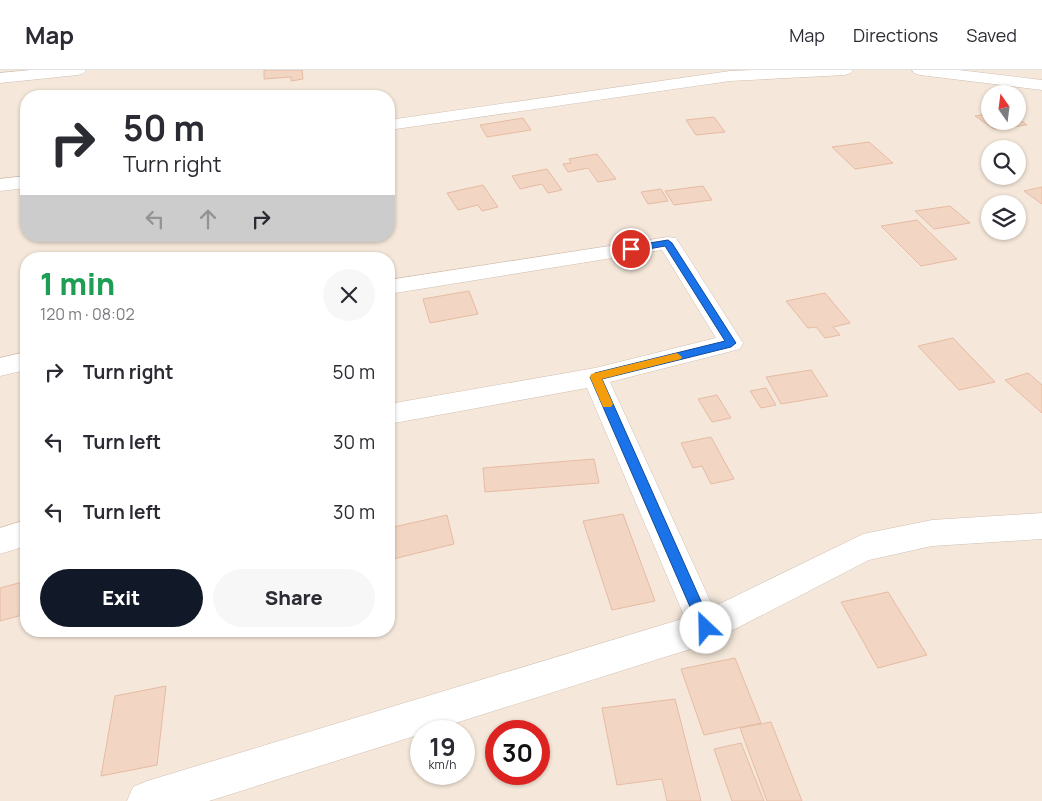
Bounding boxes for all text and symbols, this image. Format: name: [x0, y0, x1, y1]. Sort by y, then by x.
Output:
text: Map: [25, 18, 74, 51]
text: Map: [789, 23, 825, 47]
text: Directions: [853, 23, 938, 47]
text: Saved: [966, 23, 1017, 47]
north arrow: [981, 85, 1026, 130]
map controls: [981, 85, 1026, 240]
text: 50 m: [123, 104, 205, 152]
icon: right: [40, 110, 105, 175]
button: search: [981, 140, 1026, 185]
text: Turn right: [123, 149, 221, 179]
button: layers: [981, 195, 1026, 240]
icon: left: [141, 205, 169, 233]
icon: ahead: [194, 205, 222, 233]
icon: right: [247, 205, 275, 233]
pin: [610, 228, 652, 270]
icon: arrive: [617, 235, 645, 263]
text: 1 min: [40, 263, 115, 304]
button: close: [323, 269, 375, 321]
text: 120 m · 08:02: [40, 303, 135, 325]
icon: right: [40, 358, 68, 386]
text: Turn right: [83, 359, 173, 385]
text: 50 m: [333, 359, 375, 385]
icon: left: [40, 428, 68, 456]
text: Turn left: [83, 429, 161, 455]
text: 30 m: [333, 429, 375, 455]
icon: left: [40, 498, 68, 526]
text: Turn left: [83, 499, 161, 525]
text: 30 m: [333, 499, 375, 525]
button: Exit: [40, 569, 203, 627]
button: Share: [213, 569, 375, 627]
position arrow: [679, 601, 731, 653]
speed limit sign: 30: [485, 720, 550, 785]
text: 19: [429, 729, 456, 764]
text: km/h: [429, 756, 456, 773]

